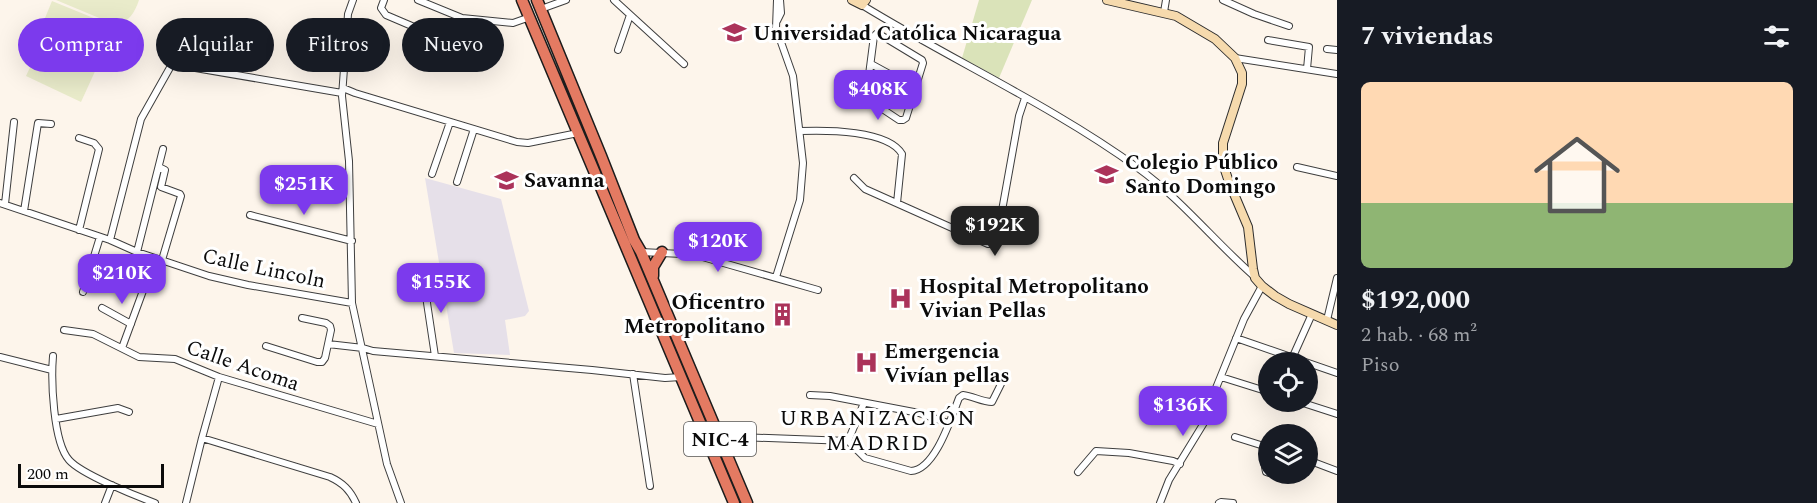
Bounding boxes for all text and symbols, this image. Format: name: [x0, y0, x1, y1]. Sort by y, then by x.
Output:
text: 7 viviendas: [1361, 16, 1494, 56]
chip: Comprar: [18, 18, 144, 72]
chip: Alquilar: [156, 18, 274, 72]
chip: Filtros: [286, 18, 390, 72]
chip: Nuevo: [402, 18, 504, 72]
place label: Universidad Católica Nicaragua: [753, 18, 1061, 50]
school or university icon: Universidad Católica Nicaragua: [722, 20, 748, 46]
icon: filters: [1760, 20, 1793, 53]
pin: $408K: [836, 70, 920, 121]
text: $408K: [848, 74, 908, 104]
icon: home: [1523, 121, 1631, 229]
place label: Colegio Público Santo Domingo: [1125, 147, 1278, 203]
school or university icon: Colegio Público Santo Domingo: [1094, 161, 1120, 187]
pin: $251K: [262, 165, 346, 216]
place label: Savanna: [524, 165, 605, 197]
school or university icon: Savanna: [493, 167, 519, 193]
text: $251K: [274, 169, 334, 199]
pin: $192K: [953, 206, 1037, 257]
text: $192K: [965, 210, 1025, 240]
pin: $120K: [676, 222, 760, 273]
text: $120K: [688, 226, 748, 256]
street label: Calle Lincoln: [199, 240, 328, 298]
pin: $210K: [80, 254, 164, 305]
text: $210K: [92, 258, 152, 288]
pin: $155K: [399, 263, 483, 314]
text: $155K: [411, 267, 471, 297]
place label: Hospital Metropolitano Vivian Pellas: [919, 271, 1149, 327]
text: $192,000: [1361, 280, 1470, 320]
hospital icon: Hospital Metropolitano Vivian Pellas: [888, 285, 914, 311]
place label: Oficentro Metropolitano: [624, 287, 765, 343]
building icon: Oficentro Metropolitano: [770, 301, 796, 327]
text: 2 hab. · 68 m²: [1361, 320, 1477, 350]
street label: Calle Acoma: [182, 332, 304, 401]
place label: Emergencia Vivían pellas: [884, 336, 1010, 392]
hospital icon: Emergencia Vivían pellas: [853, 350, 879, 376]
text: Piso: [1361, 350, 1399, 380]
map controls: [1258, 352, 1318, 484]
button: locate: [1258, 352, 1318, 412]
pin: $136K: [1141, 386, 1225, 437]
text: $136K: [1153, 390, 1213, 420]
district label: URBANIZACIÓN MADRID: [780, 402, 976, 460]
road number: NIC-4: [684, 422, 756, 456]
button: layers: [1258, 424, 1318, 484]
scale bar: [18, 461, 164, 488]
text: 200 m: [27, 462, 69, 486]

